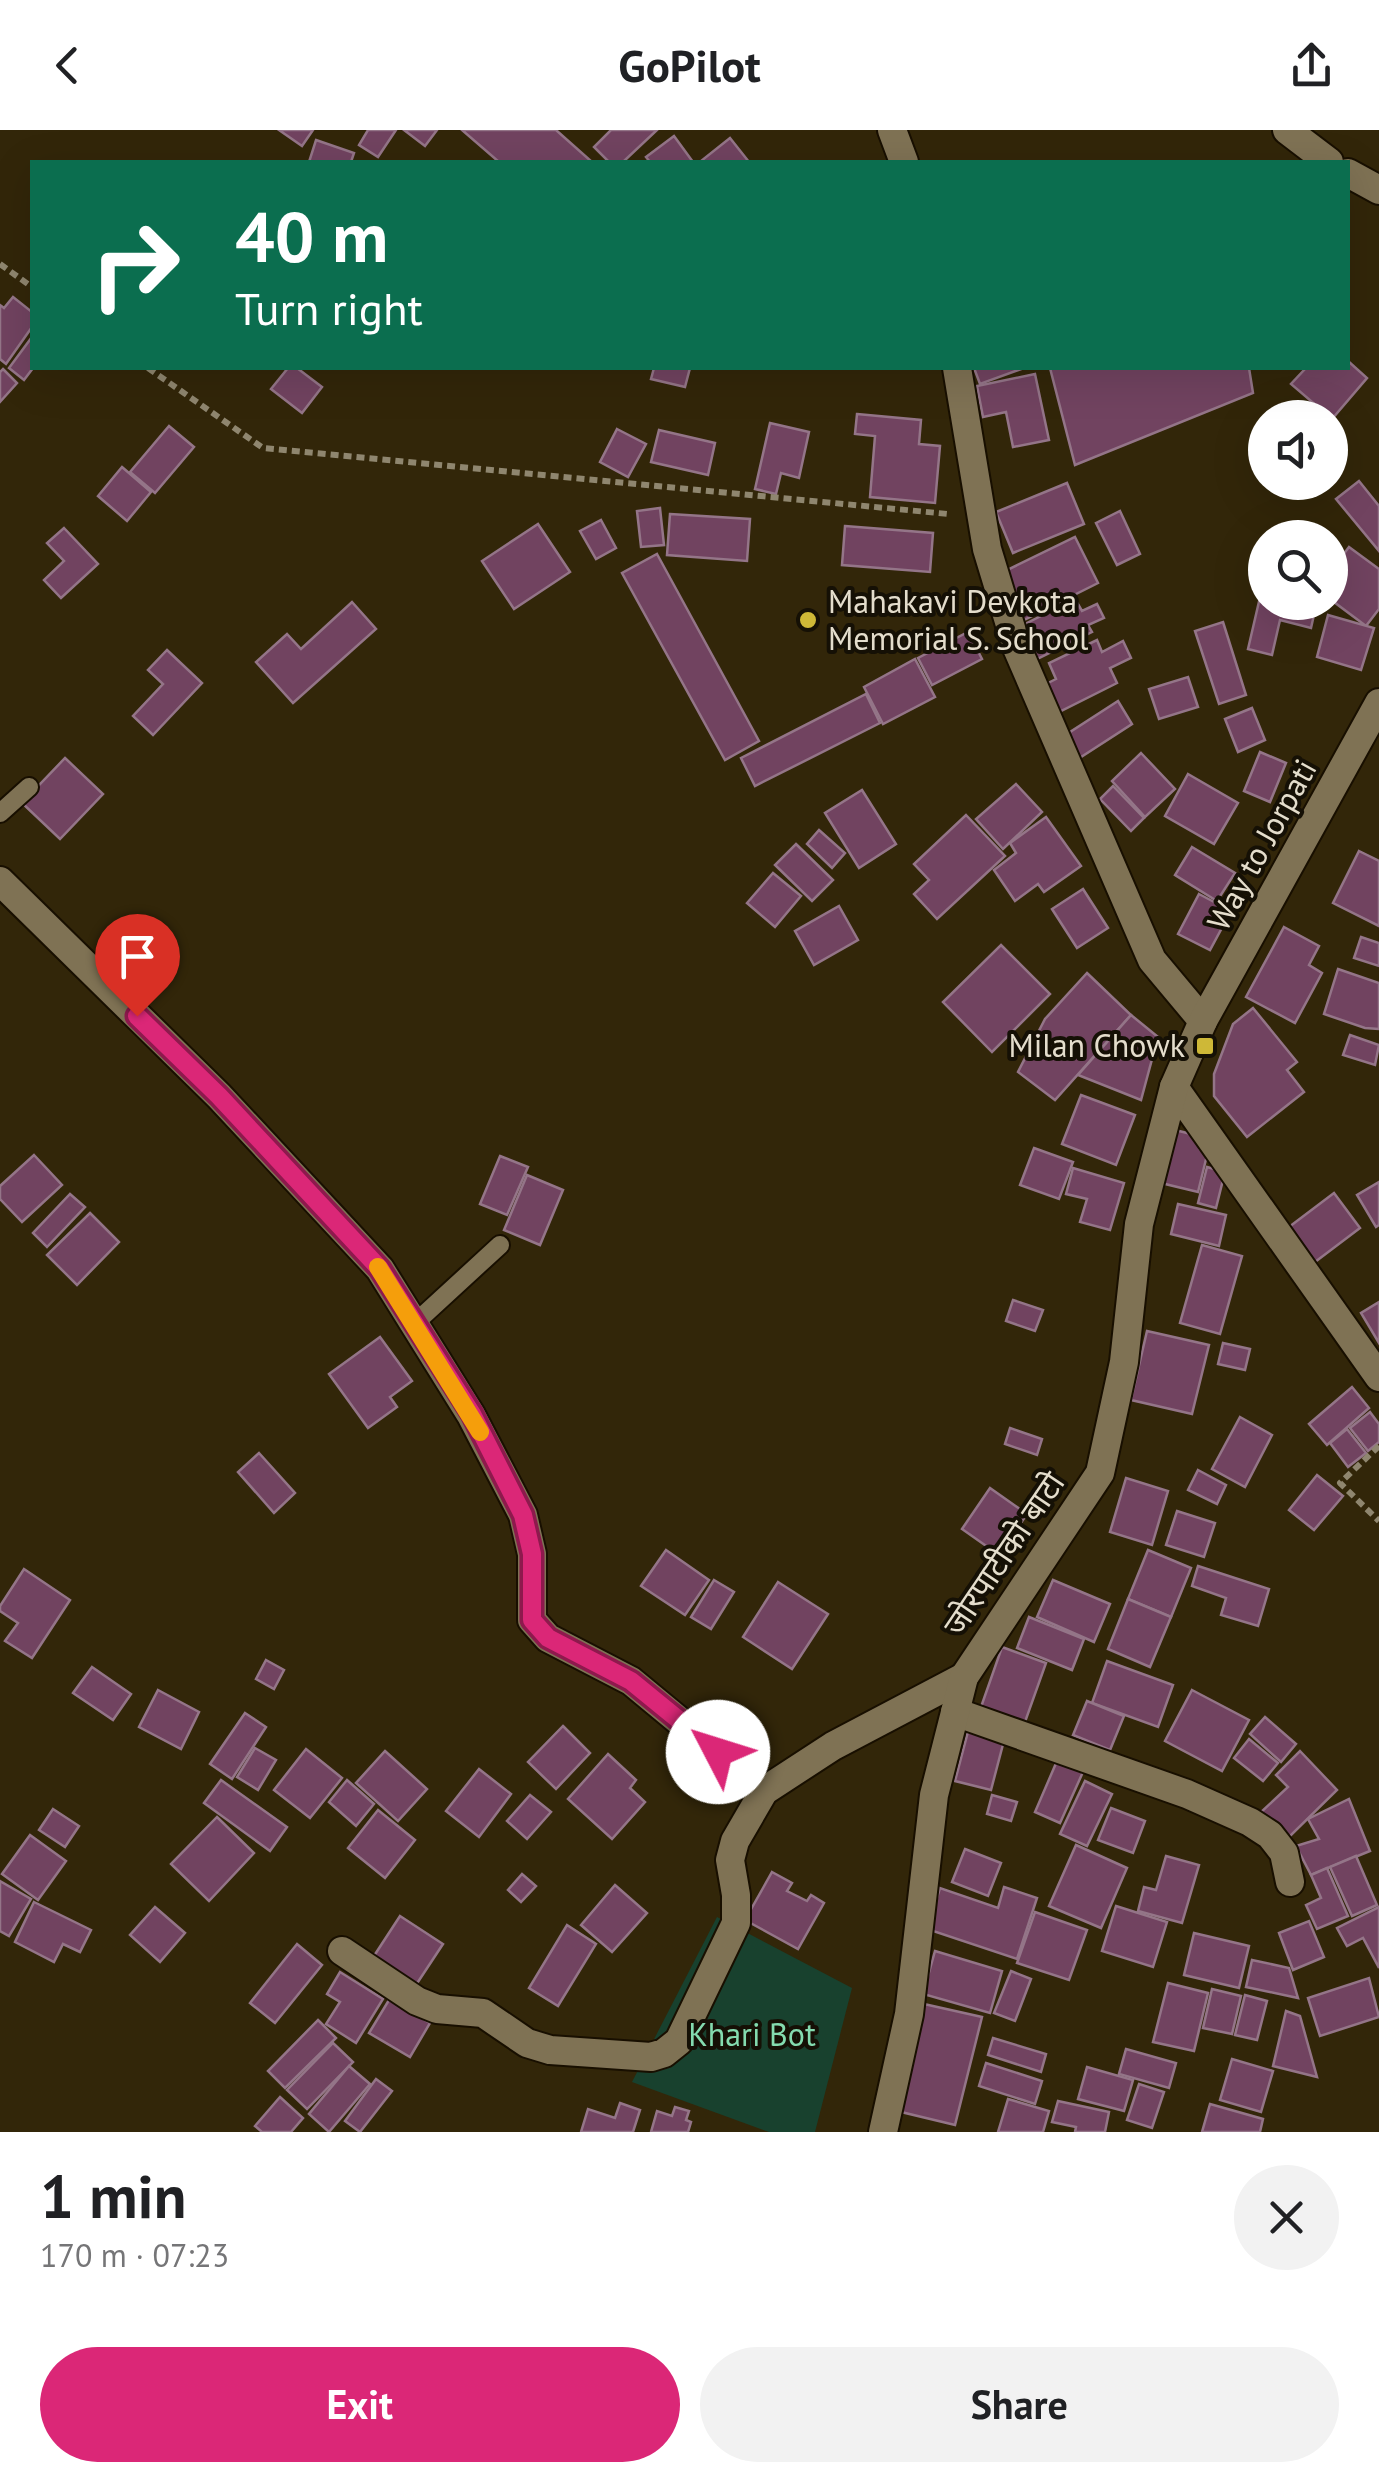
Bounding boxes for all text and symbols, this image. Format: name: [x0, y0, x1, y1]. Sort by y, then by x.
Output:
text: GoPilot: [618, 36, 761, 94]
icon: back: [40, 38, 95, 93]
icon: share: [1284, 38, 1339, 93]
text: 40 m: [235, 191, 388, 281]
icon: right: [70, 200, 200, 330]
text: Turn right: [235, 279, 423, 337]
map controls: [1248, 400, 1348, 620]
button: sound: [1248, 400, 1348, 500]
button: search: [1248, 520, 1348, 620]
place label: Mahakavi Devkota Memorial S. School: [828, 580, 1089, 659]
marker: Mahakavi Devkota Memorial S. School: [797, 609, 819, 631]
street label: Way to Jorpati: [1197, 751, 1325, 938]
pin: [95, 914, 180, 1017]
icon: arrive: [110, 929, 165, 984]
place label: Milan Chowk: [1008, 1024, 1186, 1066]
marker: Milan Chowk: [1194, 1035, 1216, 1057]
street label: जोरपाटीको बाटो: [933, 1463, 1074, 1643]
position arrow: [666, 1700, 770, 1804]
park label: Khari Bot: [688, 2013, 816, 2055]
text: 1 min: [40, 2157, 186, 2235]
button: close: [1234, 2165, 1339, 2270]
text: 170 m · 07:23: [40, 2234, 229, 2276]
button: Exit: [40, 2347, 680, 2462]
button: Share: [700, 2347, 1339, 2462]

